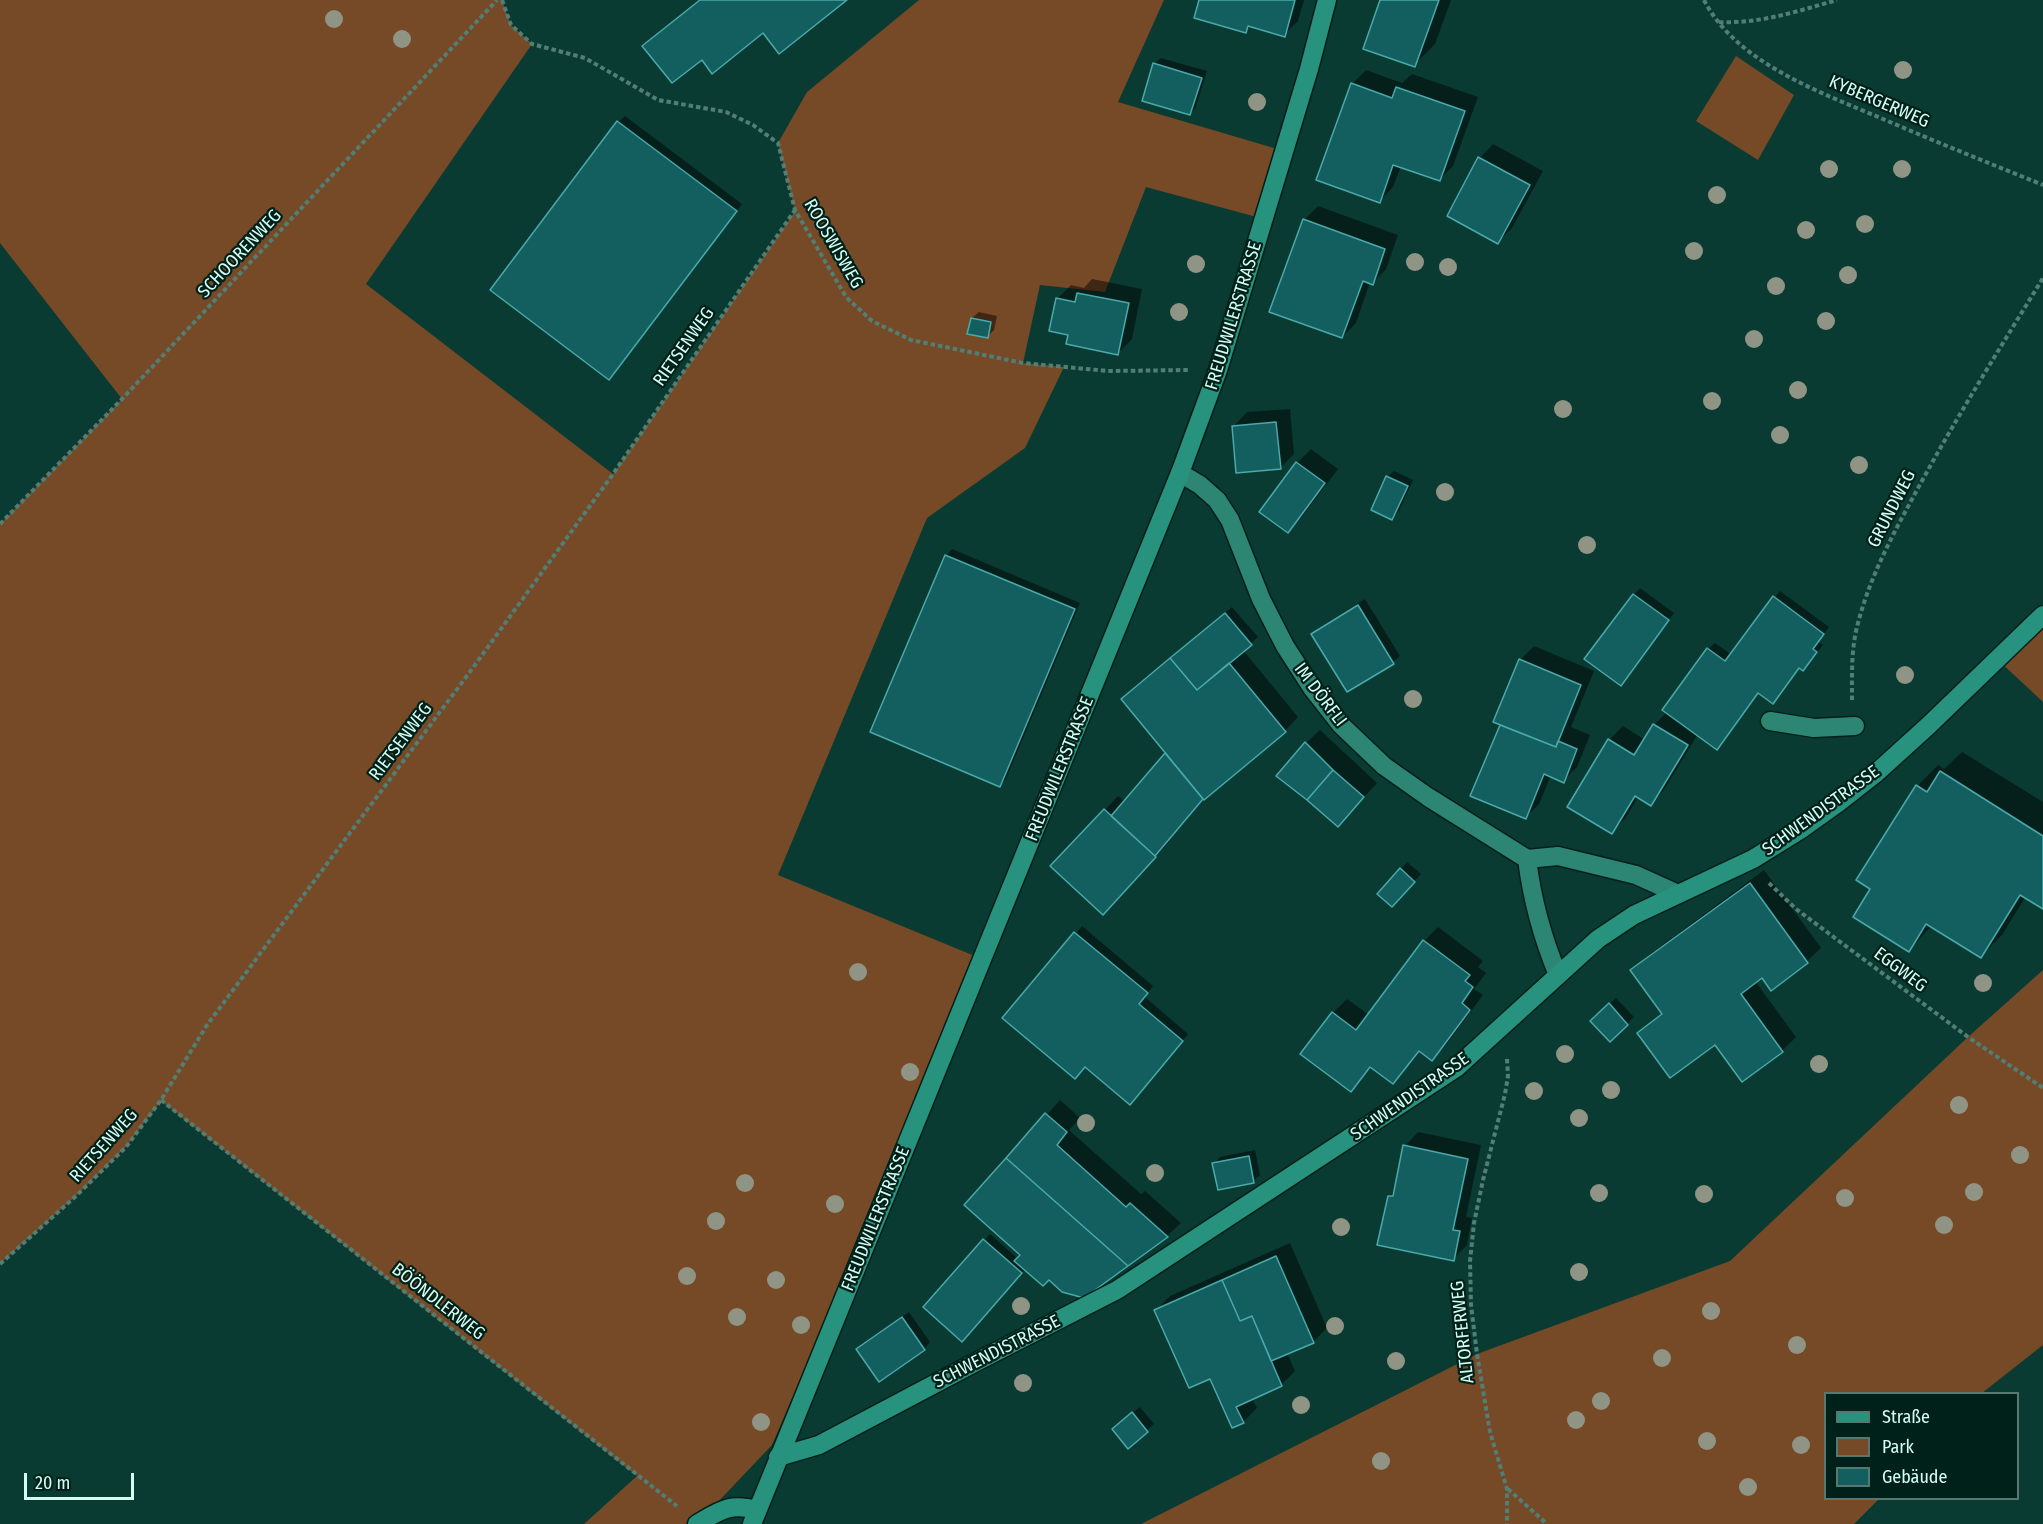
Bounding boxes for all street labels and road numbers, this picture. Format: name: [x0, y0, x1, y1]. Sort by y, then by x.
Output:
street label: KYBERGERWEG: [1826, 71, 1932, 133]
street label: ROOSWISWEG: [799, 195, 867, 293]
street label: SCHOORENWEG: [194, 205, 286, 303]
street label: FREUDWILERSTRASSE: [1201, 239, 1267, 393]
street label: RIETSENWEG: [649, 303, 719, 391]
street label: GRUNDWEG: [1863, 467, 1921, 551]
street label: IM DÖRFLI: [1289, 659, 1351, 731]
street label: FREUDWILERSTRASSE: [1021, 694, 1099, 844]
street label: RIETSENWEG: [365, 699, 437, 785]
street label: SCHWENDISTRASSE: [1758, 761, 1884, 861]
street label: EGGWEG: [1869, 943, 1931, 997]
street label: SCHWENDISTRASSE: [1347, 1048, 1473, 1146]
street label: RIETSENWEG: [65, 1105, 143, 1187]
street label: FREUDWILERSTRASSE: [837, 1144, 915, 1294]
street label: BÖÖNDLERWEG: [387, 1259, 489, 1345]
street label: ALTORFERWEG: [1447, 1280, 1479, 1384]
street label: SCHWENDISTRASSE: [930, 1311, 1064, 1393]

